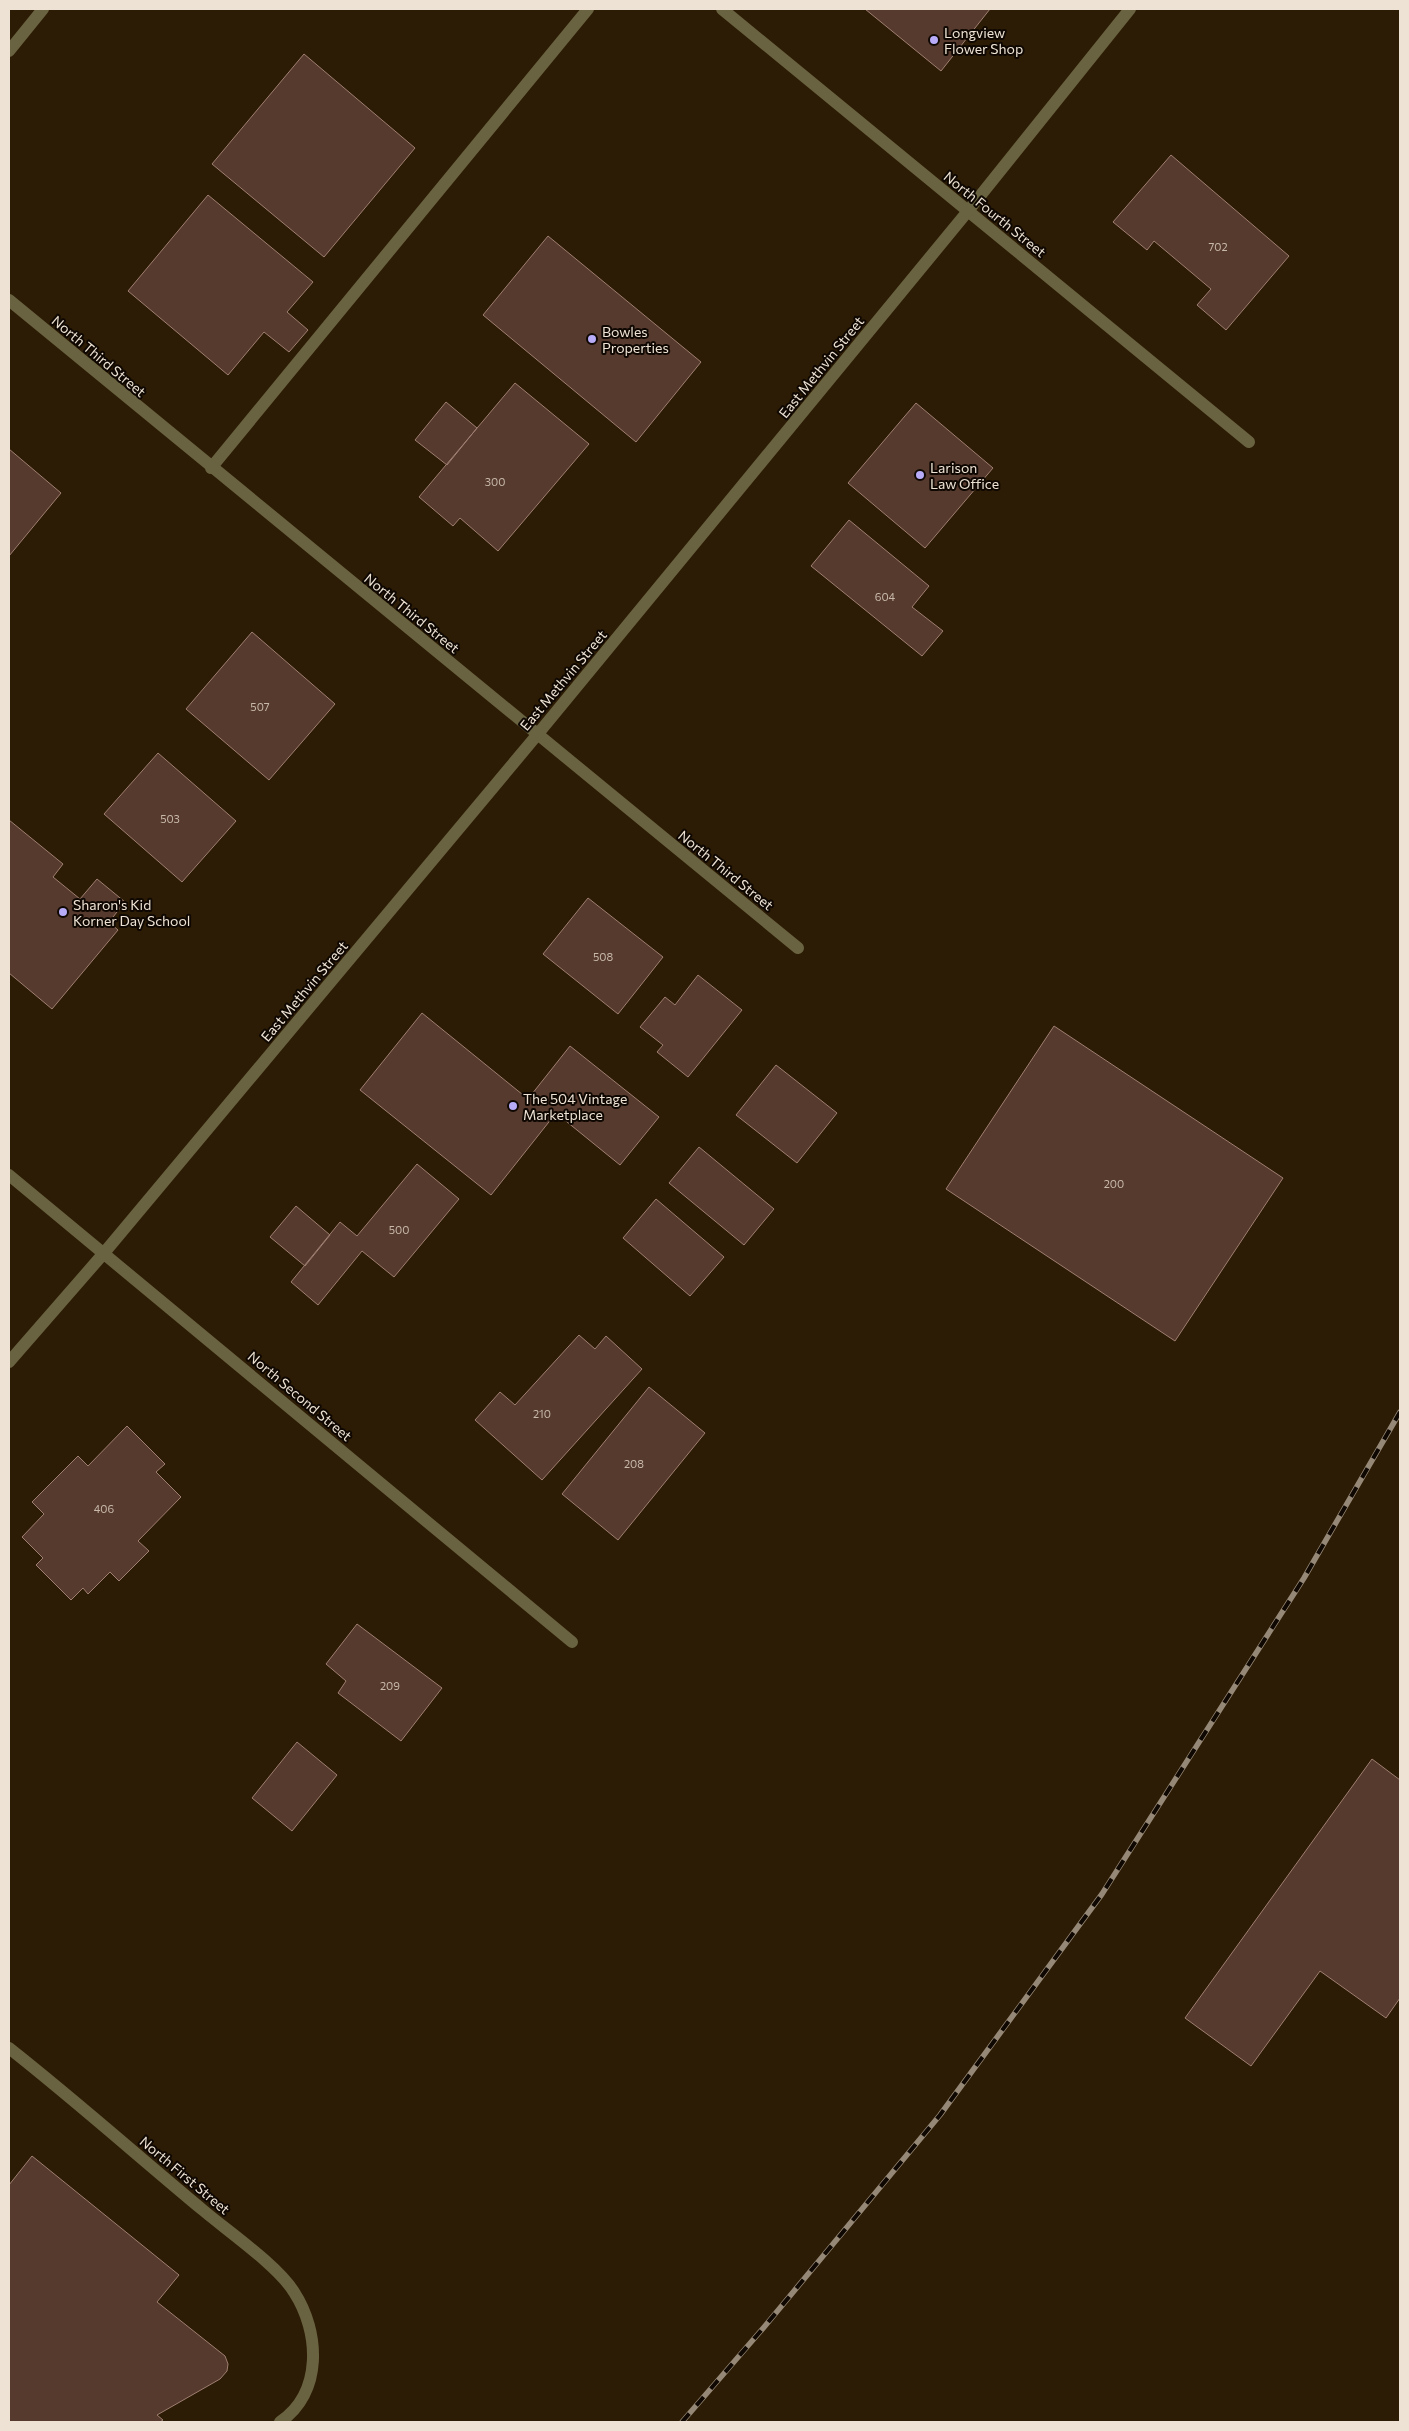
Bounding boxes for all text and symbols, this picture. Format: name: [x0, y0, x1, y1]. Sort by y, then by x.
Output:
place label: Longview Flower Shop: [944, 24, 1023, 57]
marker: Longview Flower Shop: [928, 34, 940, 46]
street label: North Fourth Street: [941, 168, 1050, 261]
house number: 702: [1208, 240, 1228, 253]
street label: North Third Street: [49, 312, 150, 400]
street label: East Methvin Street: [775, 313, 867, 421]
place label: Bowles Properties: [602, 323, 669, 356]
marker: Bowles Properties: [586, 333, 598, 345]
place label: Larison Law Office: [930, 459, 999, 492]
marker: Larison Law Office: [914, 469, 926, 481]
house number: 300: [485, 475, 505, 488]
street label: North Third Street: [361, 570, 463, 657]
house number: 604: [875, 590, 896, 603]
street label: East Methvin Street: [516, 626, 610, 734]
house number: 507: [250, 700, 270, 713]
house number: 503: [160, 812, 180, 825]
street label: North Third Street: [675, 827, 777, 914]
place label: Sharon's Kid Korner Day School: [73, 896, 190, 929]
marker: Sharon's Kid Korner Day School: [57, 906, 69, 918]
street label: East Methvin Street: [257, 937, 351, 1045]
house number: 508: [593, 950, 613, 963]
place label: The 504 Vintage Marketplace: [523, 1090, 627, 1123]
marker: The 504 Vintage Marketplace: [507, 1100, 519, 1112]
house number: 200: [1104, 1177, 1124, 1190]
house number: 500: [389, 1223, 409, 1236]
street label: North Second Street: [245, 1348, 356, 1445]
house number: 210: [533, 1407, 551, 1420]
house number: 208: [624, 1457, 644, 1470]
house number: 406: [94, 1502, 115, 1515]
house number: 209: [380, 1679, 400, 1692]
street label: North First Street: [137, 2132, 234, 2218]

